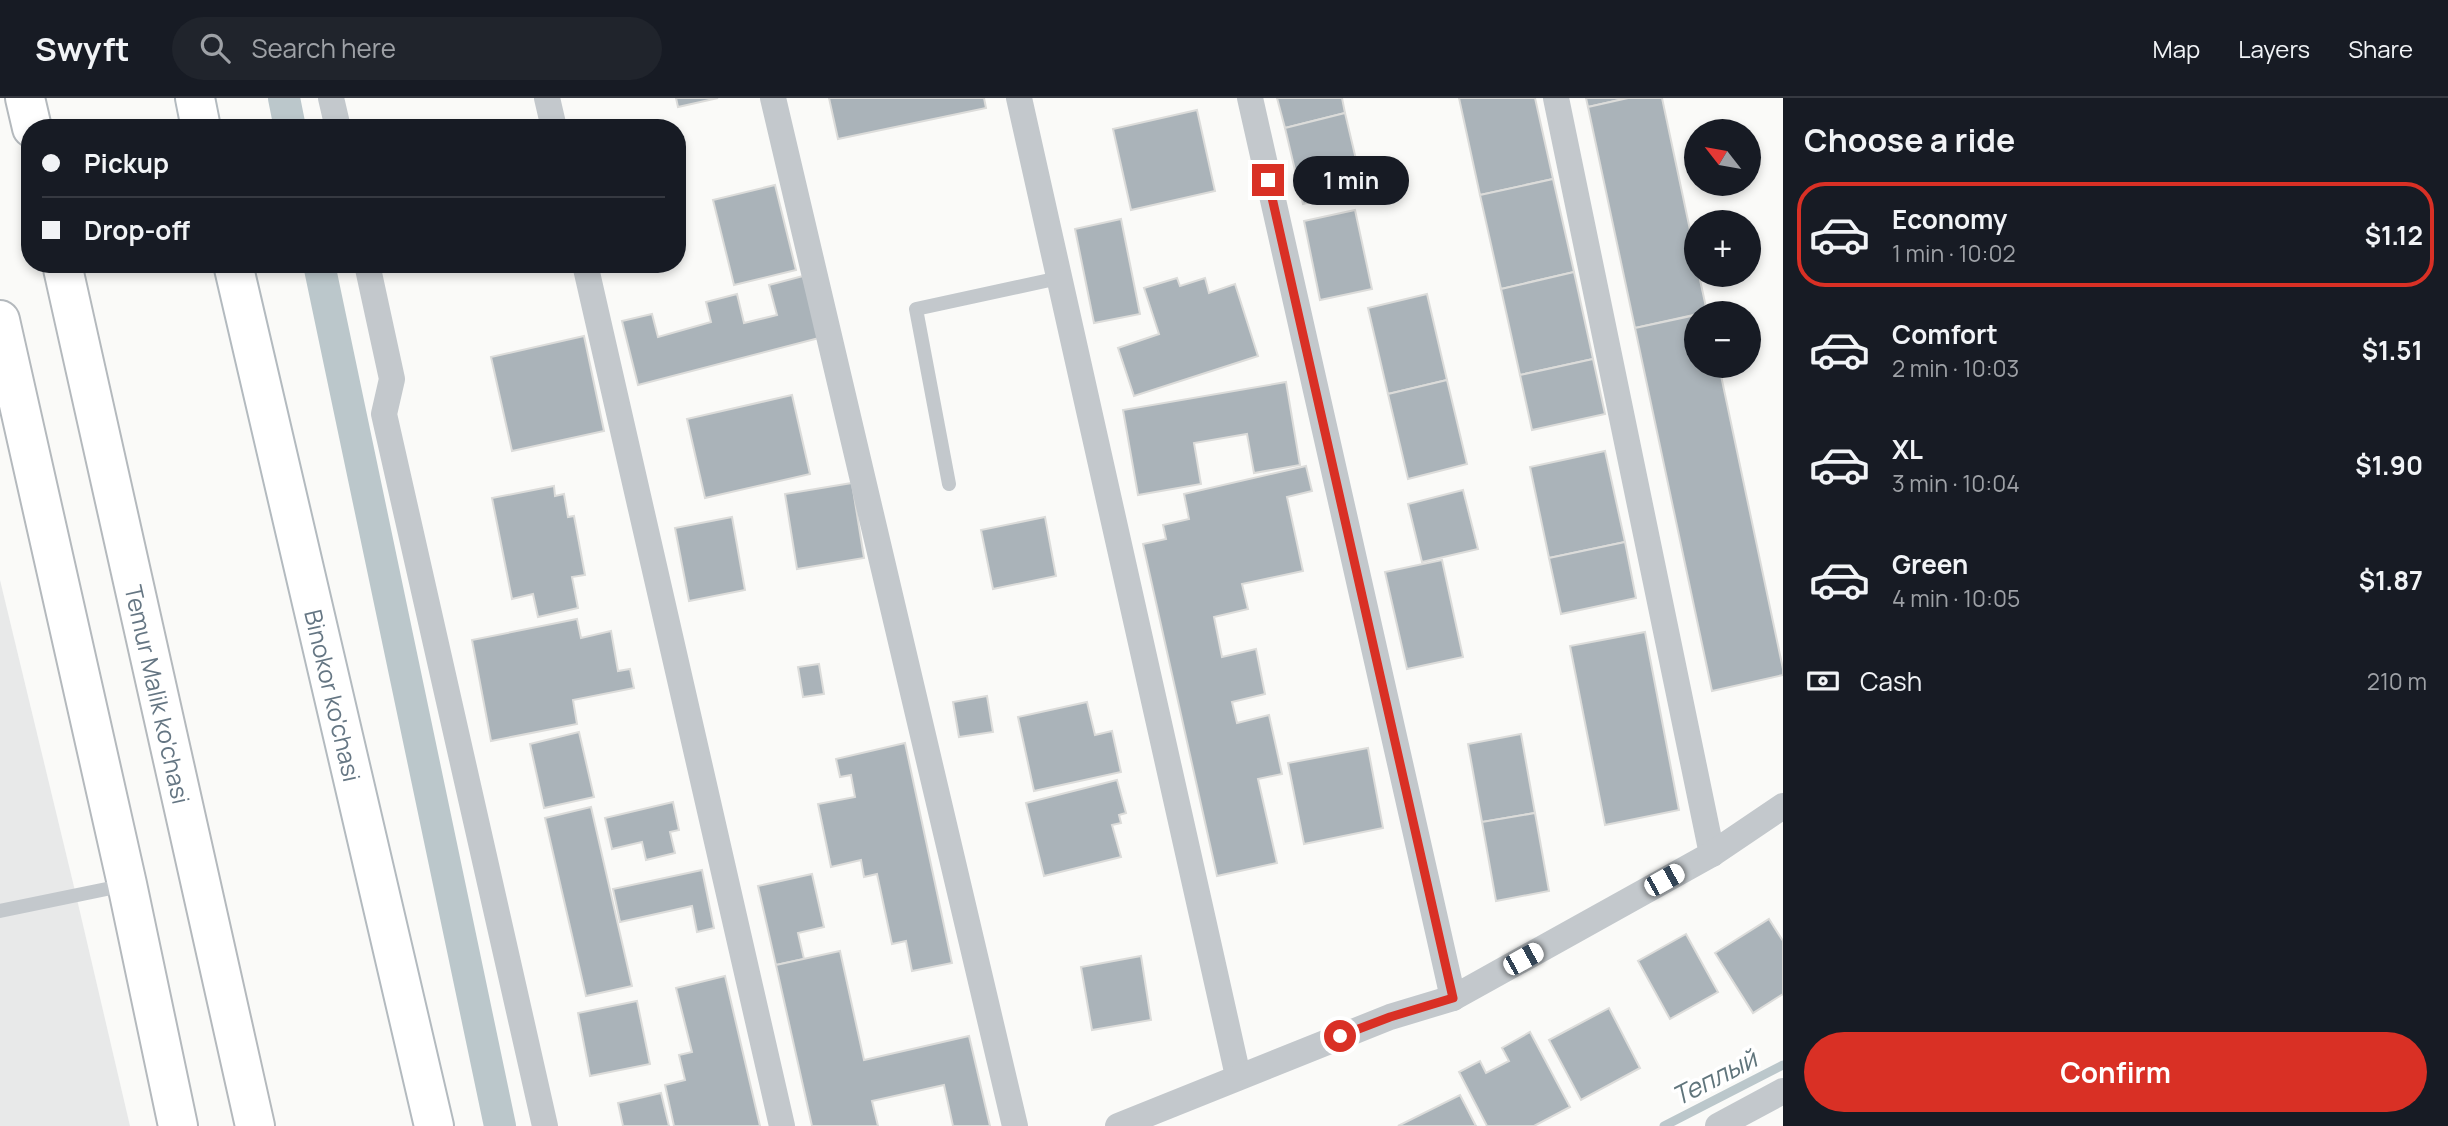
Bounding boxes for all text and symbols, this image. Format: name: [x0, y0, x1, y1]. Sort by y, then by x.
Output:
search box: [172, 17, 662, 80]
text: Swyft: [35, 26, 130, 71]
icon: search: [196, 29, 234, 67]
text: Search here: [252, 30, 396, 66]
text: Map: [2153, 32, 2200, 65]
text: Layers: [2238, 32, 2310, 65]
text: Share: [2348, 32, 2413, 65]
text: Choose a ride: [1804, 118, 2015, 162]
north arrow: [1684, 119, 1760, 196]
map controls: [1684, 119, 1761, 378]
text: Pickup: [84, 145, 169, 181]
callout: 1 min: [1292, 155, 1408, 204]
route end: [1252, 164, 1284, 196]
text: 1 min: [1323, 164, 1379, 196]
text: Economy: [1892, 201, 2007, 237]
icon: car: [1808, 203, 1871, 266]
button: +: [1684, 210, 1761, 287]
text: Drop-off: [84, 212, 190, 248]
text: $1.12: [2365, 217, 2423, 253]
text: 1 min · 10:02: [1892, 237, 2016, 269]
button: −: [1684, 301, 1761, 378]
text: Comfort: [1892, 316, 1998, 352]
icon: car: [1808, 318, 1871, 381]
text: $1.51: [2362, 332, 2423, 368]
text: 2 min · 10:03: [1892, 352, 2019, 384]
text: XL: [1892, 431, 1923, 467]
icon: car: [1808, 433, 1871, 496]
text: $1.90: [2355, 447, 2423, 483]
text: 3 min · 10:04: [1892, 467, 2020, 499]
text: Green: [1892, 546, 1968, 582]
icon: car: [1808, 548, 1871, 611]
text: $1.87: [2359, 562, 2423, 598]
street label: Temur Malik ko'chasi: [118, 582, 199, 807]
text: 4 min · 10:05: [1892, 582, 2020, 614]
street label: Binokor ko'chasi: [298, 606, 370, 785]
icon: cash: [1804, 662, 1842, 700]
text: Cash: [1860, 663, 1922, 699]
text: 210 m: [2367, 665, 2427, 697]
car: [1641, 861, 1688, 899]
car: [1500, 940, 1547, 978]
route start: [1324, 1020, 1356, 1052]
button: Confirm: [1804, 1032, 2427, 1112]
water label: Теплый: [1665, 1039, 1765, 1114]

